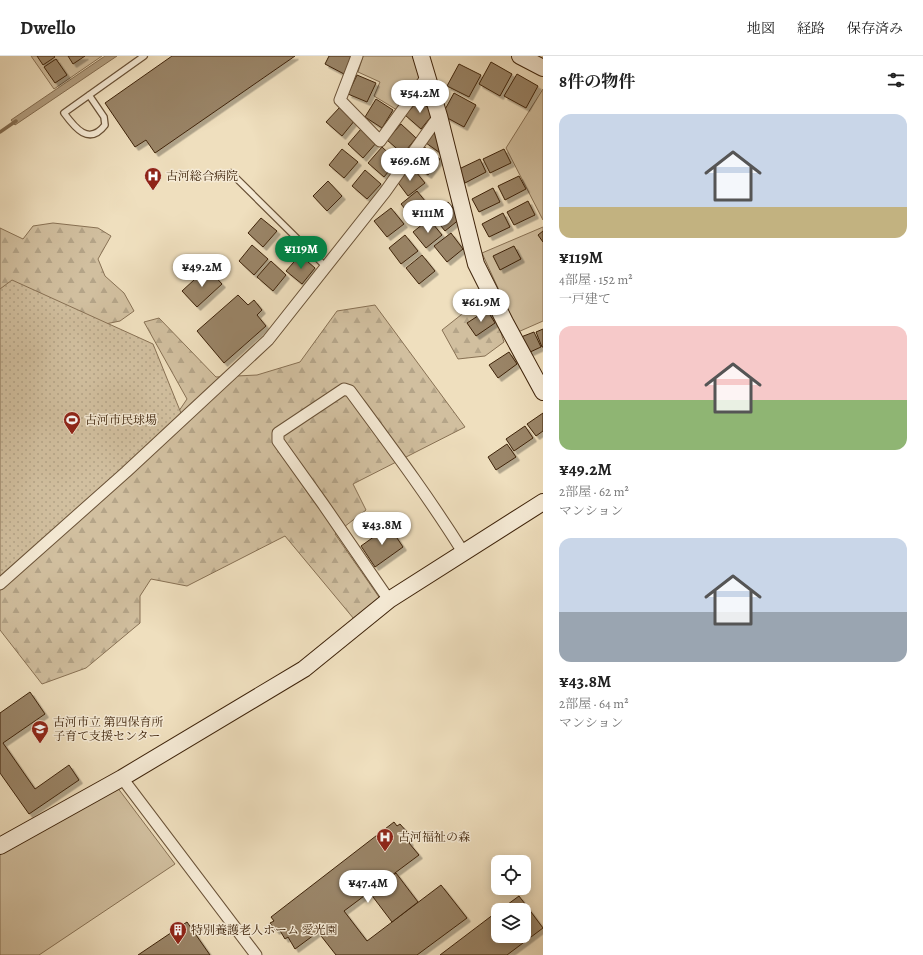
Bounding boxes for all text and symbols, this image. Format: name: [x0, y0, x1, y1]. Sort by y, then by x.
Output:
text: Dwello: [20, 15, 76, 41]
text: 地図: [747, 19, 775, 38]
text: 経路: [797, 19, 825, 38]
text: 保存済み: [847, 19, 903, 38]
icon: filters: [885, 69, 907, 91]
text: 8件の物件: [559, 70, 635, 93]
pin: ¥54.2M: [387, 80, 453, 114]
text: ¥54.2M: [400, 84, 440, 101]
icon: home: [697, 140, 769, 212]
pin: ¥69.6M: [377, 148, 443, 182]
text: ¥69.6M: [390, 152, 430, 169]
hospital icon: 古河総合病院: [143, 166, 163, 191]
place label: 古河総合病院: [166, 168, 238, 184]
pin: ¥111M: [400, 200, 456, 234]
text: ¥111M: [412, 204, 444, 221]
pin: ¥119M: [273, 236, 329, 270]
text: ¥119M: [284, 240, 318, 257]
text: ¥119M: [559, 246, 603, 269]
pin: ¥49.2M: [169, 254, 235, 288]
text: ¥49.2M: [182, 258, 222, 275]
text: 4部屋 · 152 m²: [559, 271, 633, 288]
pin: ¥61.9M: [448, 289, 514, 323]
text: 一戸建て: [559, 290, 611, 307]
text: ¥61.9M: [462, 293, 500, 310]
icon: home: [697, 352, 769, 424]
sports icon: 古河市民球場: [62, 410, 82, 435]
place label: 古河市民球場: [85, 412, 157, 428]
text: ¥49.2M: [559, 458, 612, 481]
text: 2部屋 · 62 m²: [559, 483, 629, 500]
text: マンション: [559, 502, 623, 519]
pin: ¥43.8M: [349, 512, 415, 546]
text: ¥43.8M: [362, 516, 402, 533]
icon: home: [697, 564, 769, 636]
text: ¥43.8M: [559, 670, 611, 693]
text: 2部屋 · 64 m²: [559, 695, 628, 712]
place label: 古河市立 第四保育所 子育て支援センター: [53, 714, 163, 744]
text: マンション: [559, 714, 623, 731]
school or university icon: 古河市立 第四保育所 子育て支援センター: [30, 719, 50, 744]
hospital icon: 古河福祉の森: [375, 827, 395, 852]
place label: 古河福祉の森: [398, 829, 470, 845]
map controls: [491, 855, 531, 943]
button: locate: [491, 855, 531, 895]
pin: ¥47.4M: [335, 870, 401, 904]
text: ¥47.4M: [348, 874, 388, 891]
button: layers: [491, 903, 531, 943]
building icon: 特別養護老人ホーム 愛光園: [168, 920, 188, 945]
place label: 特別養護老人ホーム 愛光園: [191, 922, 337, 938]

